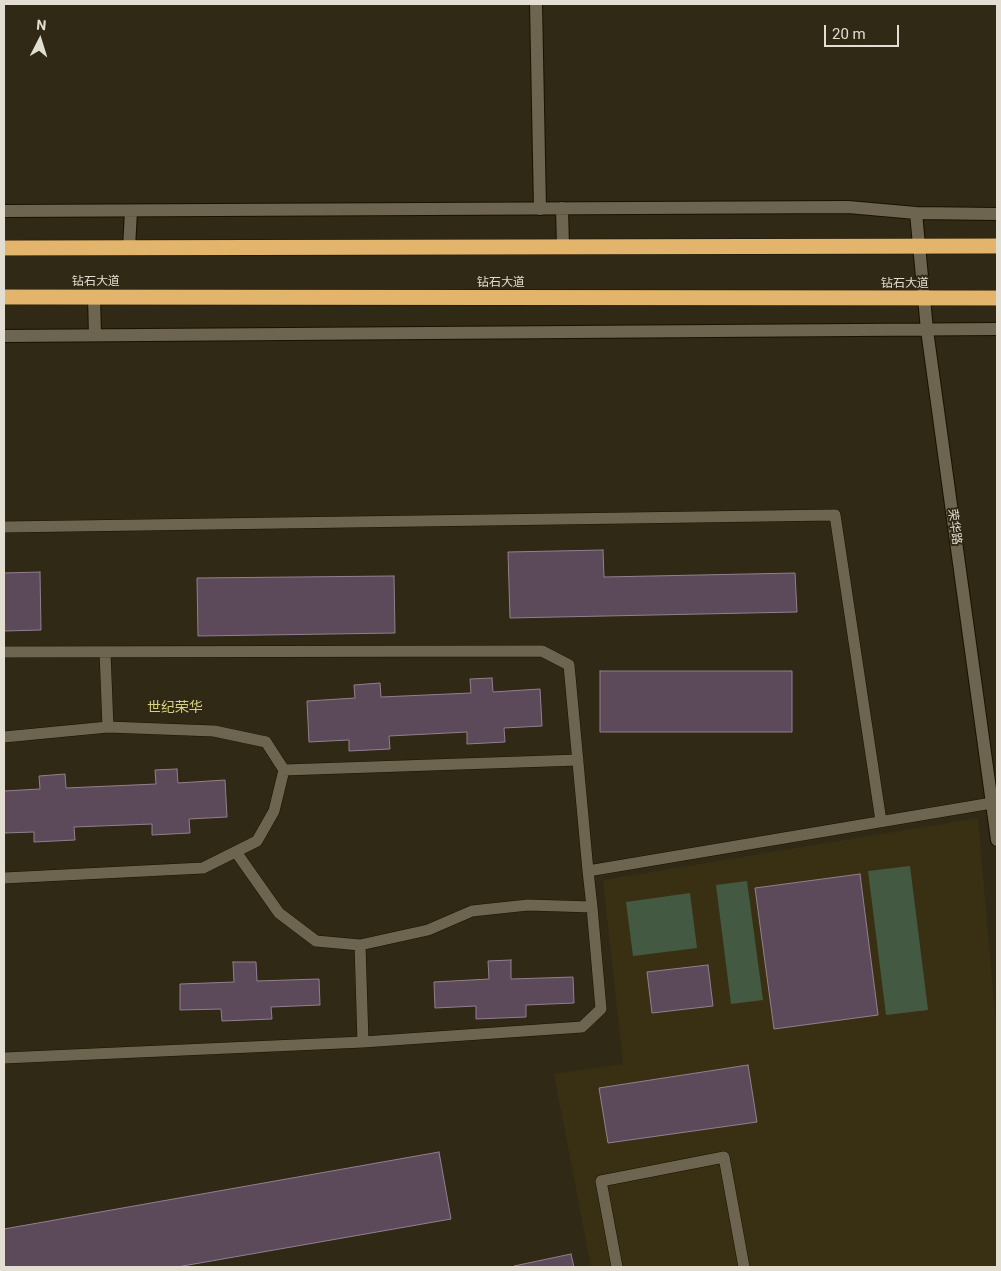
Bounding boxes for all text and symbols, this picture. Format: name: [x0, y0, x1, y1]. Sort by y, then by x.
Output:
north arrow: [15, 15, 65, 65]
scale bar: [826, 15, 901, 47]
text: N: [36, 17, 47, 33]
text: 20 m: [832, 25, 866, 43]
street label: 钻石大道: [72, 275, 120, 289]
street label: 钻石大道: [477, 276, 525, 290]
street label: 钻石大道: [881, 277, 929, 291]
street label: 荣华路: [944, 508, 964, 546]
district label: 世纪荣华: [147, 700, 203, 716]

